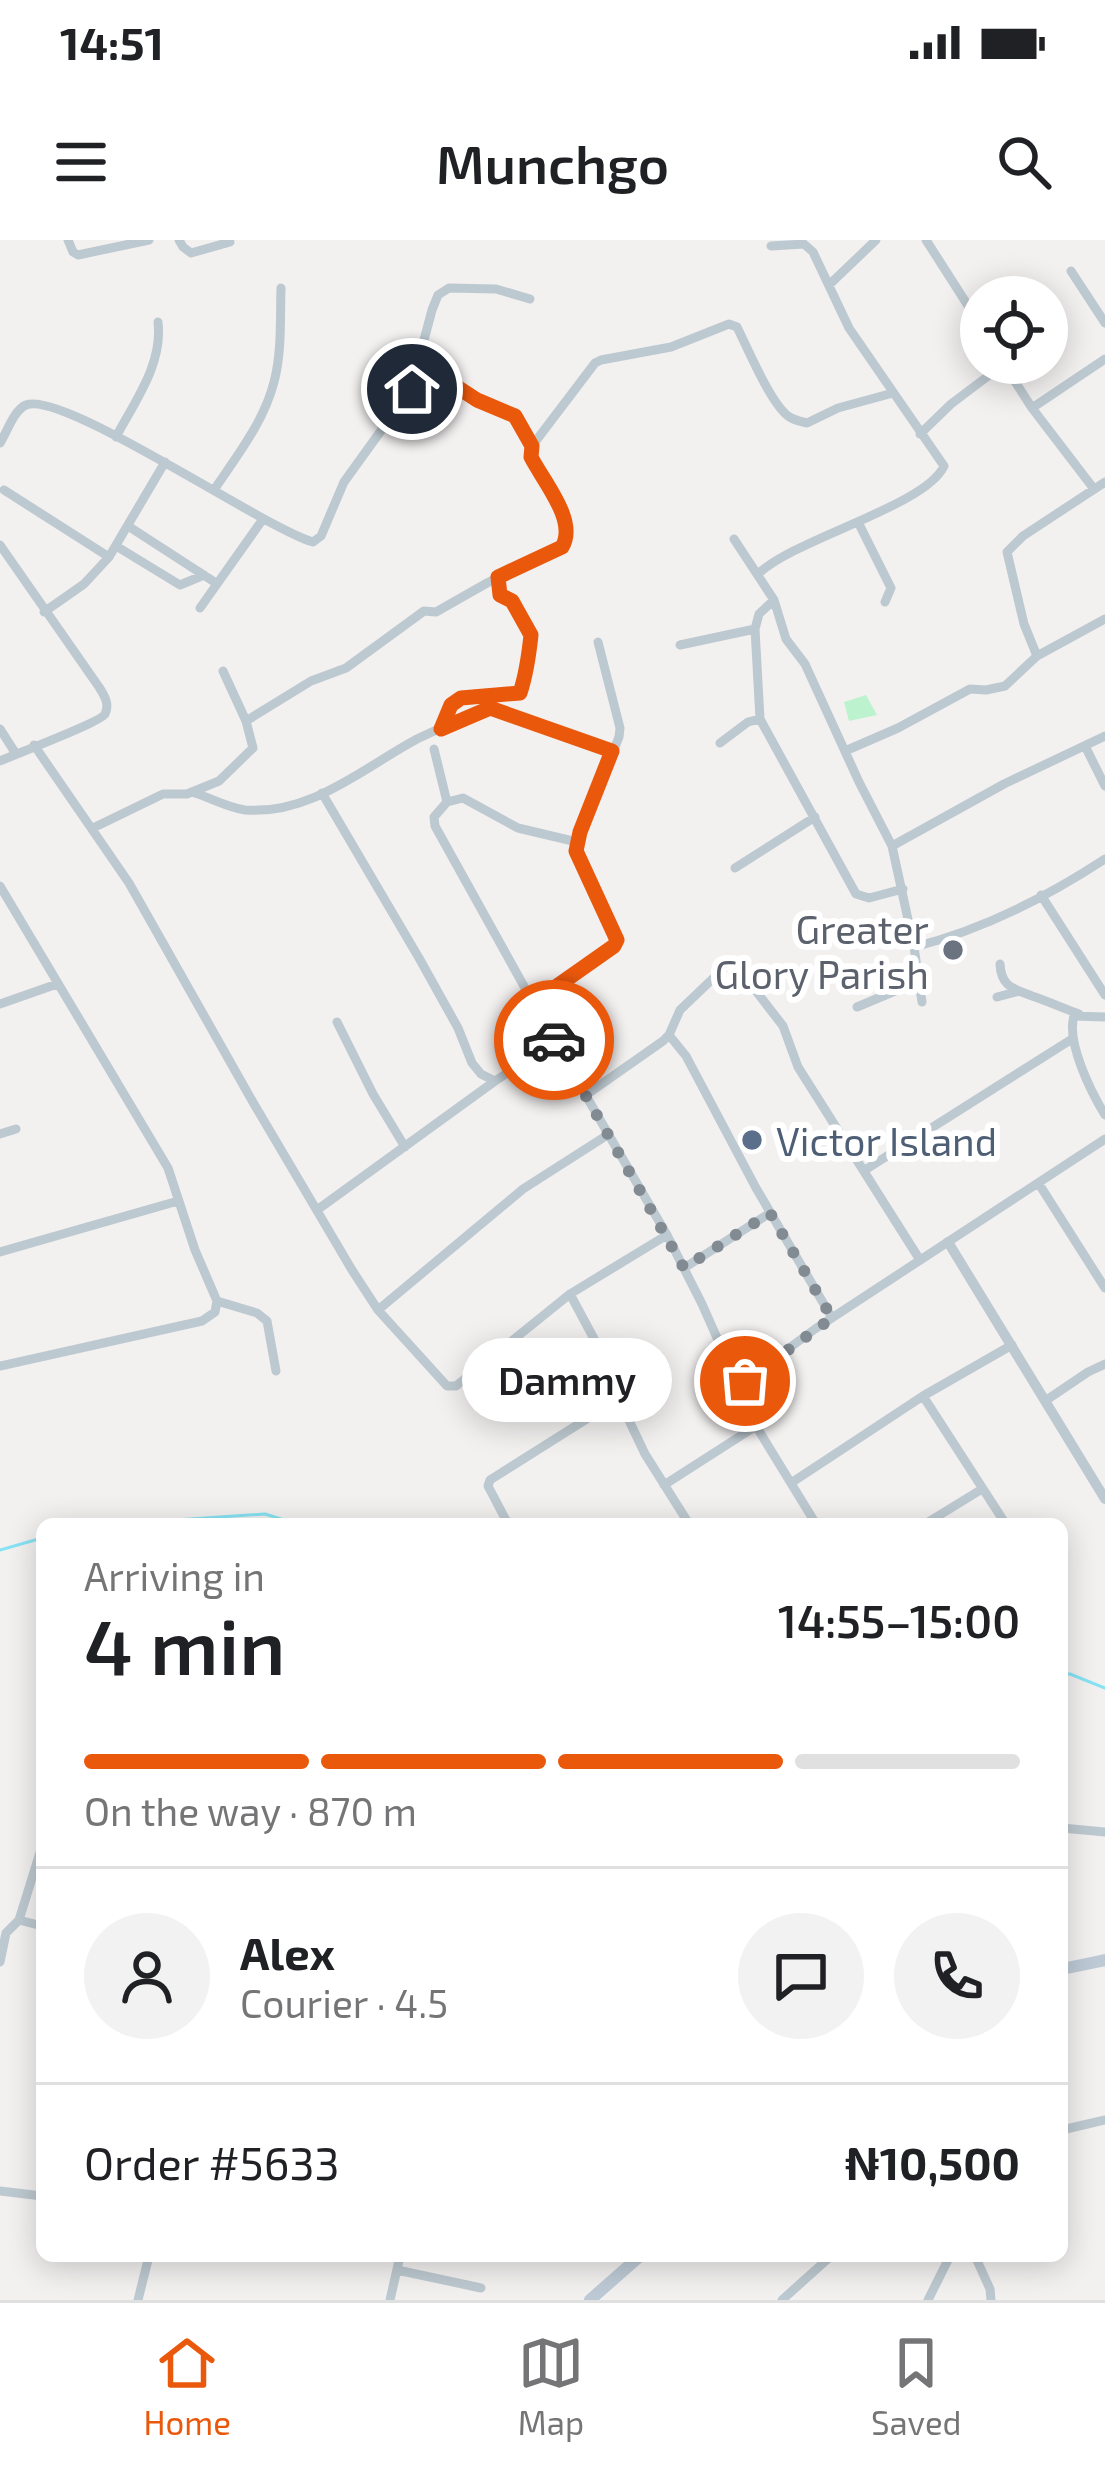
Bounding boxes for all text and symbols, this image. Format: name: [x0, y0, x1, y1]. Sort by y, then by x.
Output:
text: 14:51: [60, 15, 164, 69]
icon: menu: [48, 129, 114, 195]
icon: search: [991, 129, 1057, 195]
text: Munchgo: [436, 130, 669, 195]
map controls: [960, 276, 1068, 384]
button: locate: [960, 276, 1068, 384]
pin: [361, 338, 463, 440]
icon: home: [379, 356, 445, 422]
place label: Greater Glory Parish: [715, 905, 929, 997]
marker: Greater Glory Parish: [940, 937, 966, 963]
courier: [494, 980, 614, 1100]
icon: car: [521, 1007, 587, 1073]
place label: Victor Island: [776, 1117, 997, 1164]
marker: Victor Island: [739, 1127, 765, 1153]
pin: [694, 1330, 796, 1432]
callout: Dammy: [463, 1339, 673, 1423]
icon: bag: [712, 1348, 778, 1414]
text: Dammy: [498, 1356, 636, 1403]
text: Arriving in: [84, 1552, 265, 1599]
text: 14:55–15:00: [778, 1593, 1020, 1647]
text: 4 min: [84, 1597, 285, 1691]
text: On the way · 870 m: [84, 1787, 417, 1834]
button: person: [84, 1913, 210, 2039]
button: chat: [738, 1913, 864, 2039]
button: phone: [894, 1913, 1020, 2039]
text: Alex: [240, 1925, 335, 1979]
text: Courier · 4.5: [240, 1979, 448, 2026]
text: Order #5633: [84, 2135, 339, 2189]
text: ₦10,500: [845, 2135, 1020, 2189]
tab: Home: [143, 2330, 231, 2442]
tab: Map: [518, 2330, 584, 2442]
tab: Saved: [871, 2330, 962, 2442]

